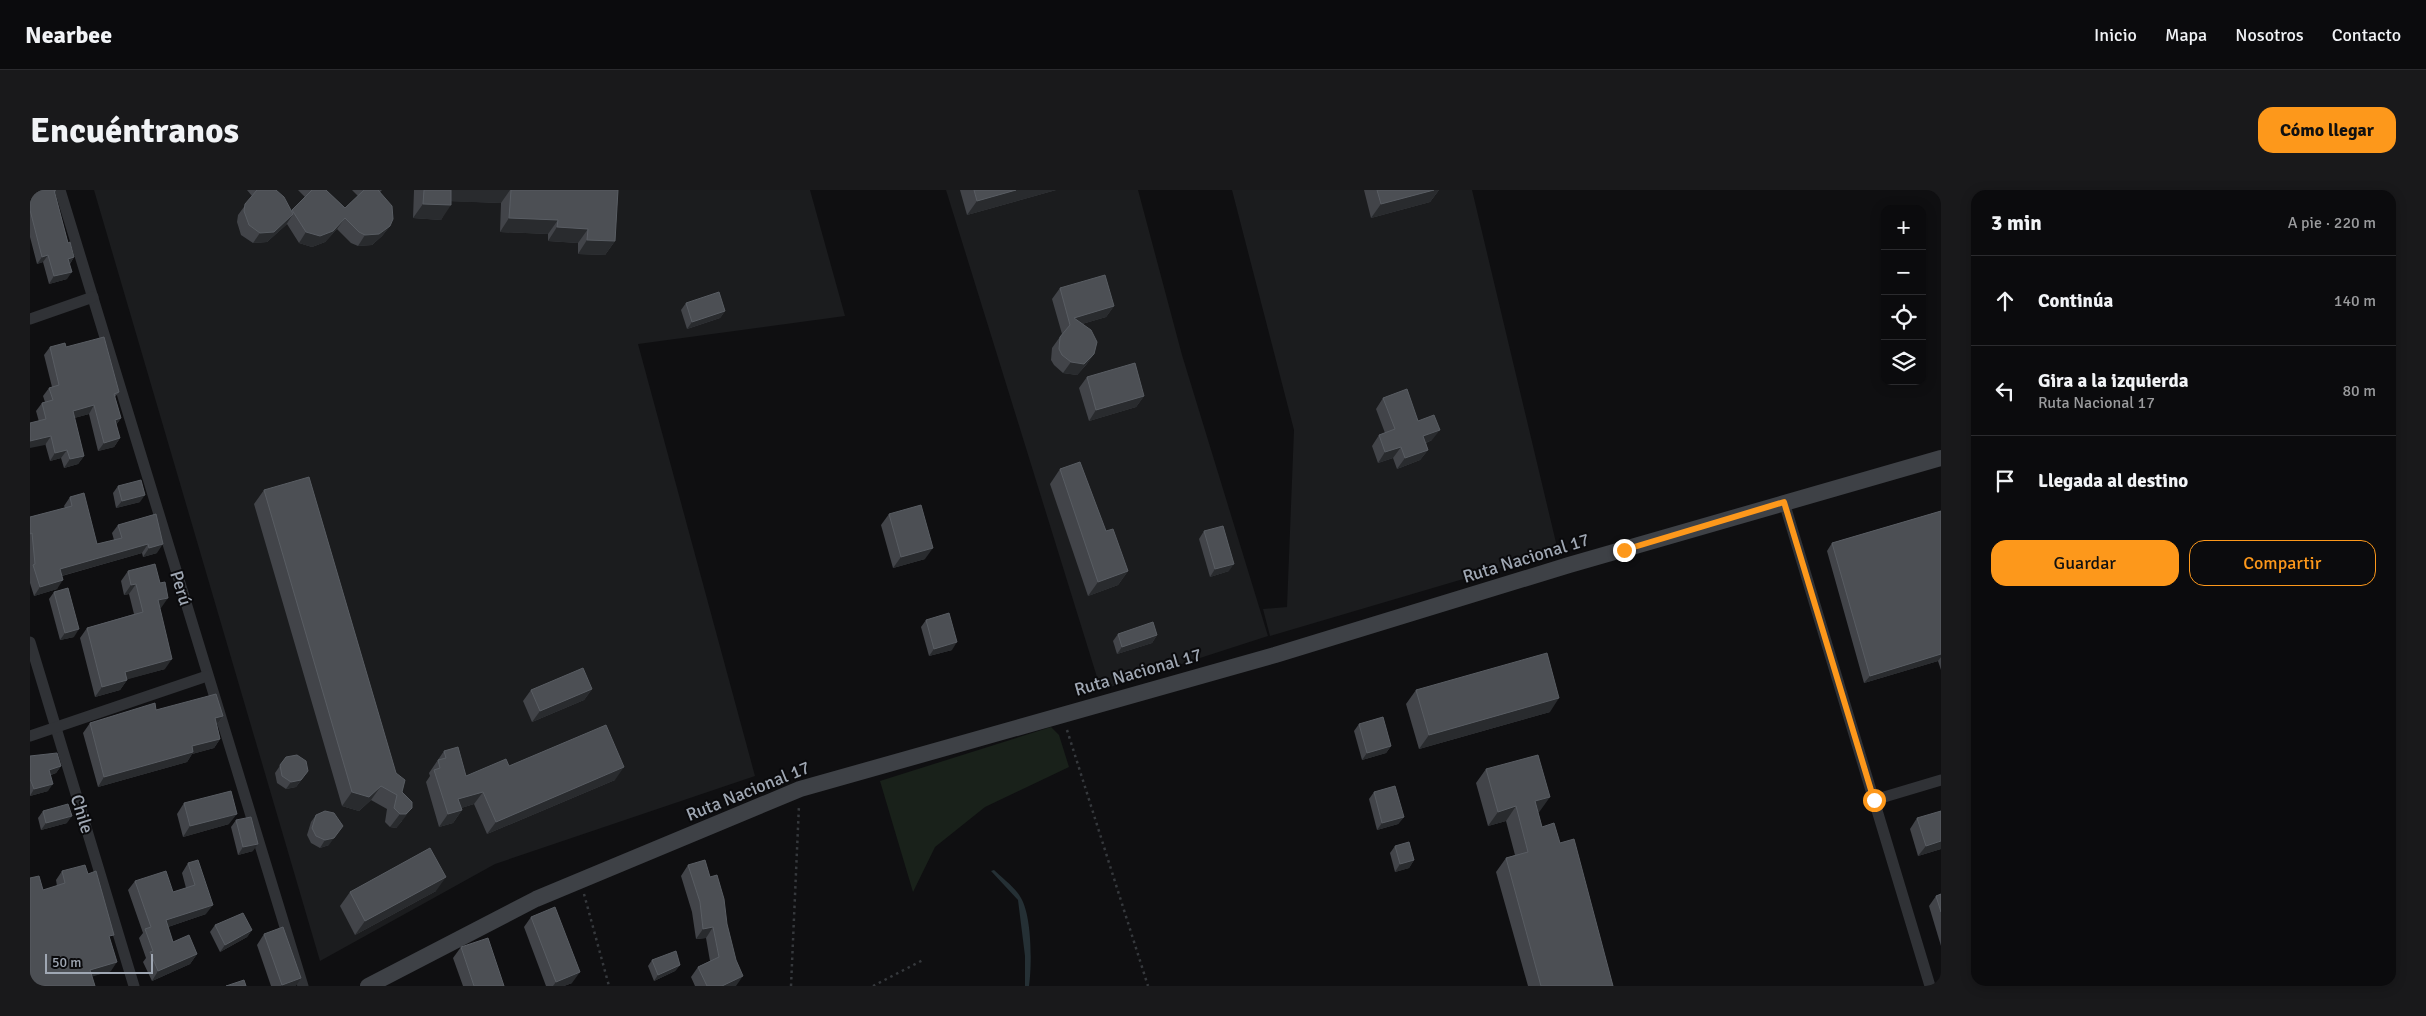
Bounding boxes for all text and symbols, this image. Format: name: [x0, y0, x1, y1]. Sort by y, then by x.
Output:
text: Nearbee: [25, 20, 112, 50]
text: Inicio: [2094, 24, 2137, 46]
text: Mapa: [2165, 24, 2207, 46]
text: Nosotros: [2235, 24, 2304, 46]
text: Contacto: [2332, 24, 2401, 46]
button: Cómo llegar: [2258, 107, 2396, 153]
text: Encuéntranos: [30, 109, 239, 152]
map controls: [1881, 205, 1926, 385]
button: +: [1881, 205, 1926, 250]
text: 3 min: [1991, 210, 2042, 236]
text: A pie · 220 m: [2288, 213, 2376, 233]
button: −: [1881, 250, 1926, 295]
icon: ahead: [1991, 287, 2019, 315]
text: Continúa: [2038, 289, 2113, 313]
text: 140 m: [2334, 291, 2376, 311]
button: locate: [1881, 295, 1926, 340]
button: layers: [1881, 340, 1926, 385]
text: Gira a la izquierda: [2038, 369, 2188, 393]
icon: left: [1991, 377, 2019, 405]
text: 80 m: [2342, 381, 2376, 401]
text: Ruta Nacional 17: [2038, 393, 2155, 413]
icon: arrive: [1991, 467, 2019, 495]
text: Llegada al destino: [2038, 469, 2188, 493]
street label: Ruta Nacional 17: [1460, 528, 1592, 588]
route end: [1613, 539, 1636, 562]
button: Guardar: [1991, 540, 2179, 586]
button: Compartir: [2189, 540, 2376, 586]
street label: Perú: [165, 568, 197, 608]
street label: Ruta Nacional 17: [1072, 643, 1204, 701]
street label: Ruta Nacional 17: [683, 756, 813, 826]
route start: [1863, 789, 1886, 812]
street label: Chile: [66, 792, 98, 836]
scale bar: [45, 951, 152, 974]
text: 50 m: [52, 954, 81, 971]

